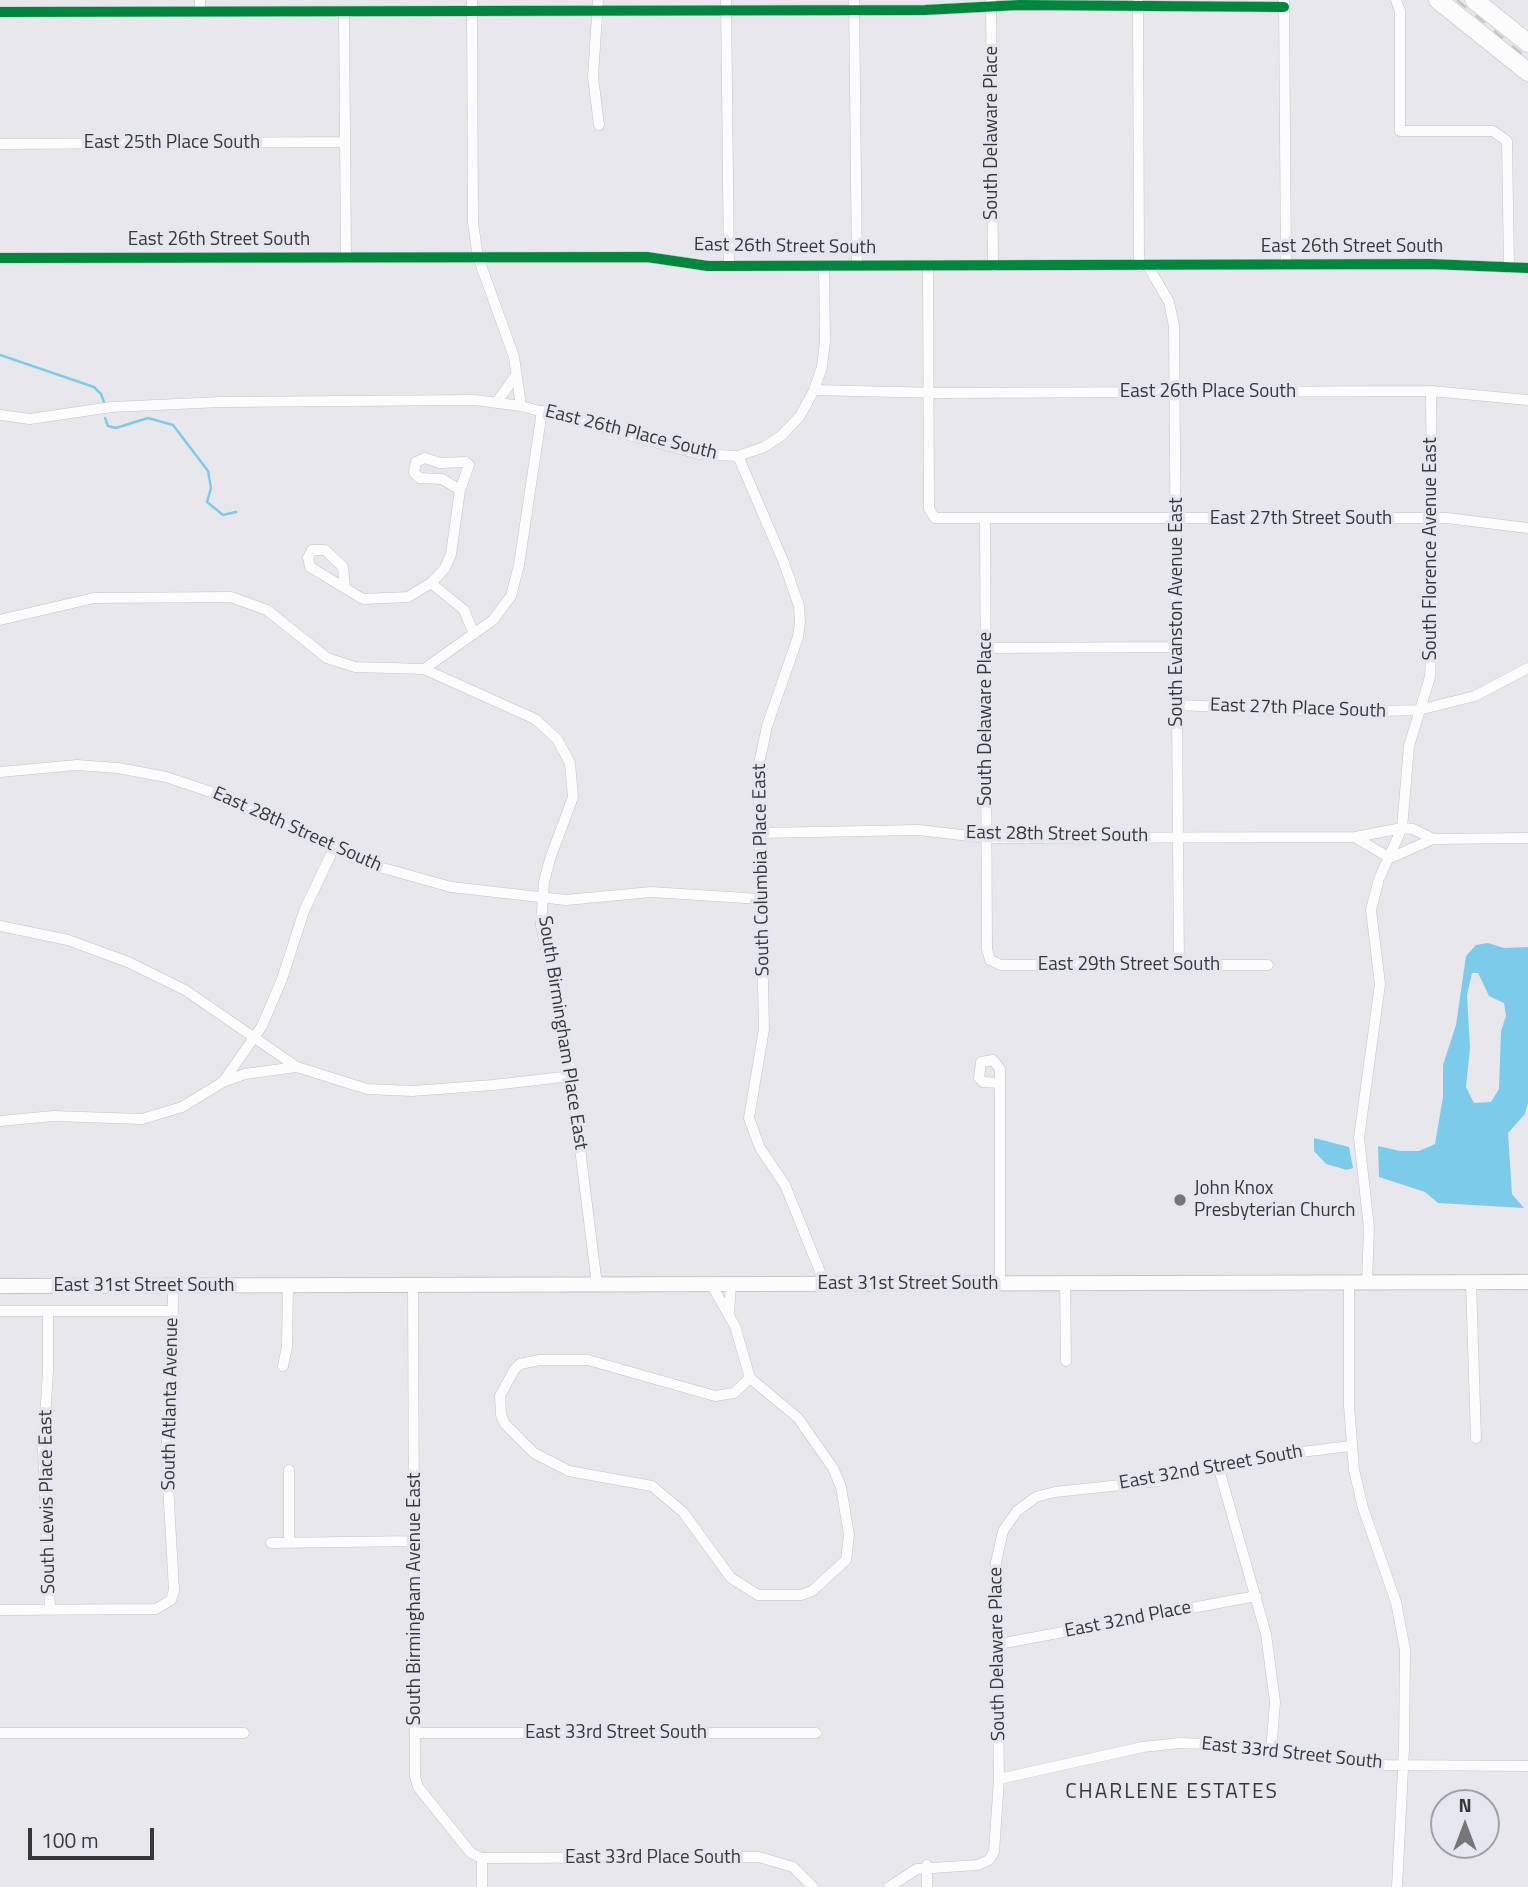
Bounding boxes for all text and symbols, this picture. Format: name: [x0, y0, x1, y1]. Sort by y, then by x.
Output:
street label: South Delaware Place: [981, 46, 1003, 220]
street label: East 25th Place South: [84, 132, 260, 154]
street label: East 26th Street South: [128, 229, 310, 251]
street label: East 26th Street South: [694, 234, 876, 260]
street label: East 26th Street South: [1261, 236, 1443, 258]
street label: East 26th Place South: [1120, 381, 1296, 403]
street label: East 26th Place South: [543, 401, 719, 465]
street label: South Florence Avenue East: [1420, 437, 1442, 661]
street label: South Evanston Avenue East: [1166, 497, 1188, 727]
street label: East 27th Street South: [1210, 508, 1392, 530]
street label: South Delaware Place: [975, 632, 997, 806]
street label: East 27th Place South: [1209, 695, 1387, 723]
street label: South Columbia Place East: [749, 764, 775, 976]
street label: East 28th Street South: [209, 782, 385, 878]
street label: East 28th Street South: [966, 822, 1148, 848]
street label: South Birmingham Place East: [532, 914, 592, 1152]
street label: East 29th Street South: [1038, 954, 1220, 976]
place label: John Knox Presbyterian Church: [1194, 1178, 1355, 1222]
marker: John Knox Presbyterian Church: [1172, 1192, 1188, 1208]
street label: East 31st Street South: [817, 1273, 999, 1295]
street label: East 31st Street South: [53, 1275, 235, 1297]
street label: South Atlanta Avenue: [158, 1317, 184, 1491]
street label: South Lewis Place East: [35, 1410, 61, 1594]
street label: East 32nd Street South: [1117, 1441, 1305, 1495]
street label: South Birmingham Avenue East: [404, 1473, 426, 1725]
street label: South Delaware Place: [985, 1567, 1011, 1741]
street label: East 32nd Place: [1063, 1597, 1193, 1643]
street label: East 33rd Street South: [525, 1722, 707, 1744]
street label: East 33rd Street South: [1200, 1733, 1384, 1775]
district label: CHARLENE ESTATES: [1067, 1780, 1277, 1806]
north arrow: [1430, 1789, 1500, 1859]
text: N: [1458, 1790, 1472, 1819]
scale bar: [32, 1814, 158, 1858]
text: 100 m: [41, 1824, 98, 1856]
street label: East 33rd Place South: [565, 1847, 741, 1869]

